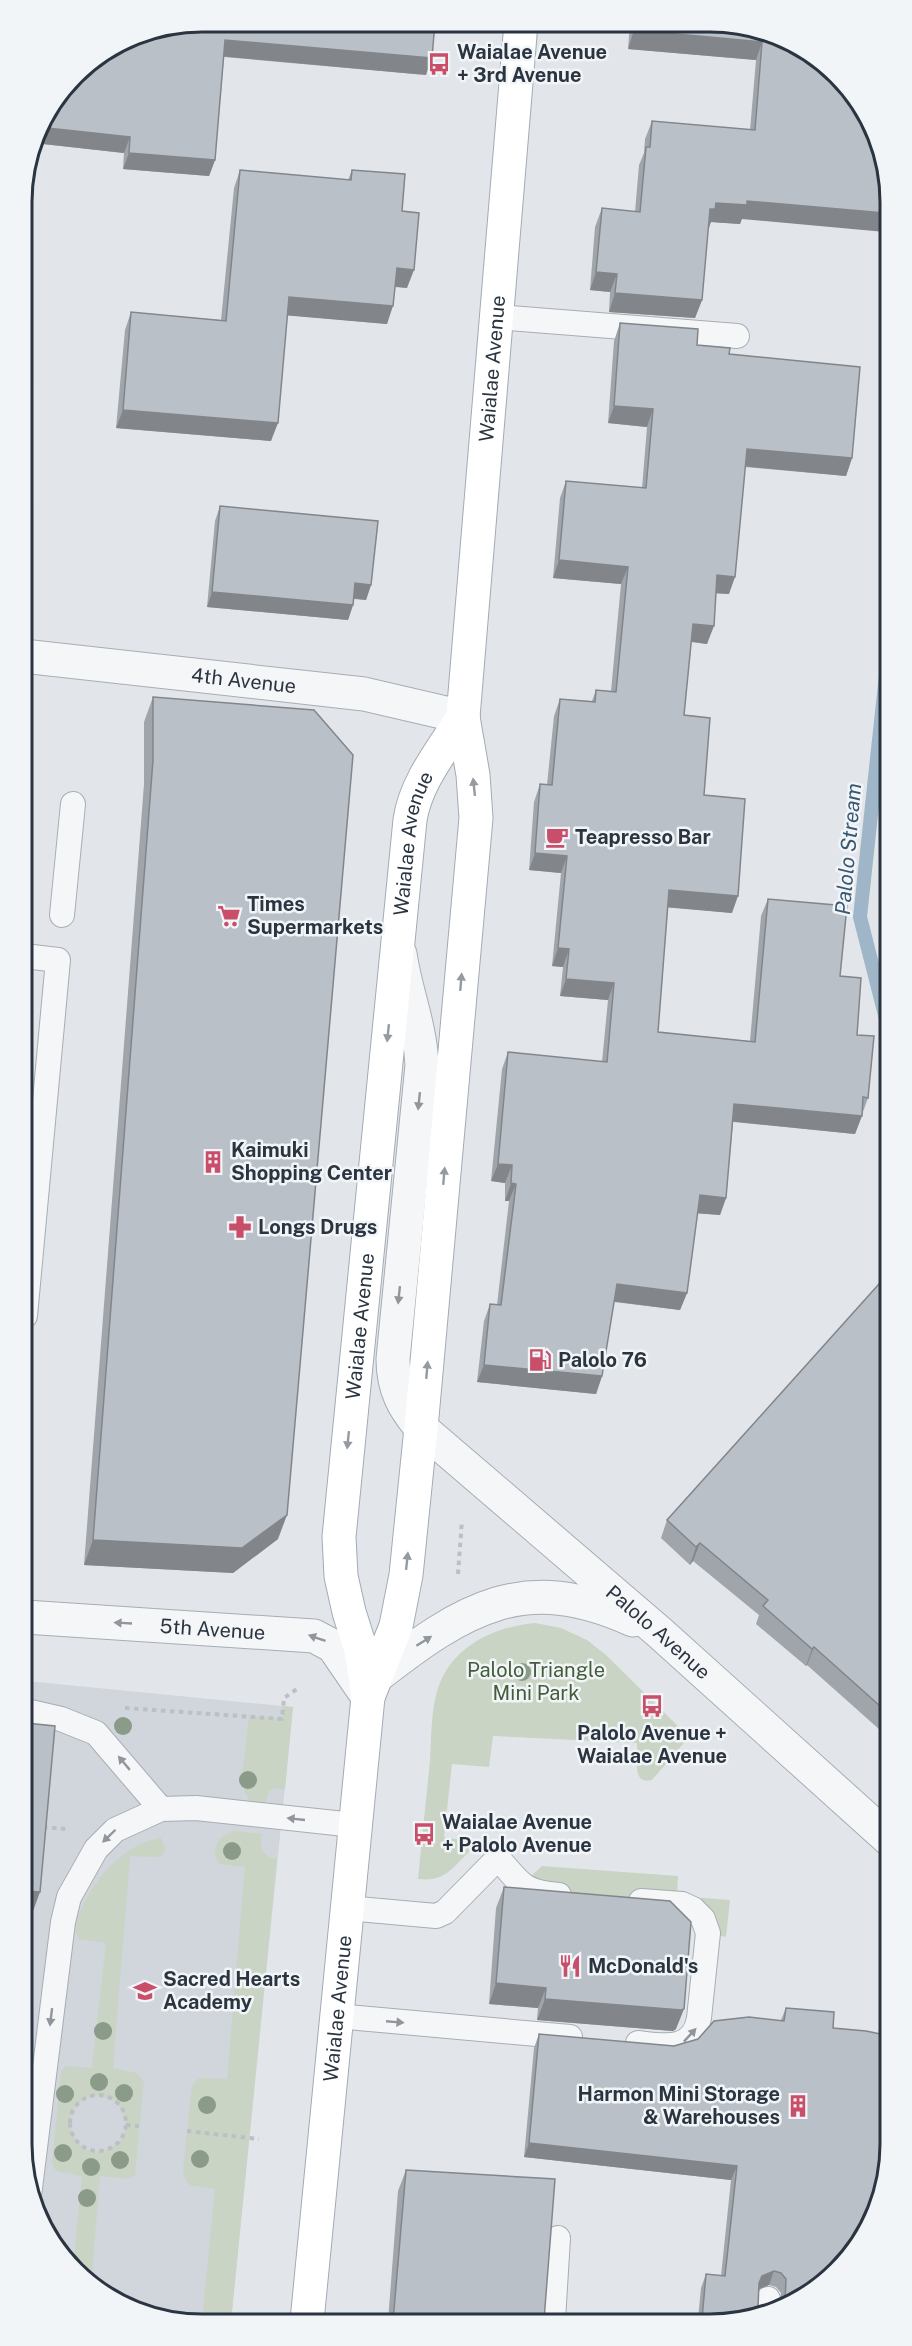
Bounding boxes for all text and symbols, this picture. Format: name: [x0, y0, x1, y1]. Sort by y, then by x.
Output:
place label: Waialae Avenue + 3rd Avenue: [457, 40, 607, 87]
bus stop icon: Waialae Avenue + 3rd Avenue: [426, 51, 452, 77]
street label: Waialae Avenue: [474, 294, 510, 443]
street label: 4th Avenue: [190, 663, 297, 698]
street label: Waialae Avenue: [389, 767, 438, 917]
one-way arrow: [469, 778, 479, 797]
water label: Palolo Stream: [830, 782, 866, 916]
cafe icon: Teapresso Bar: [544, 824, 570, 850]
place label: Teapresso Bar: [575, 825, 711, 849]
place label: Times Supermarkets: [247, 892, 383, 939]
supermarket icon: Times Supermarkets: [216, 903, 242, 929]
one-way arrow: [456, 972, 466, 991]
one-way arrow: [383, 1023, 393, 1042]
one-way arrow: [414, 1091, 424, 1110]
place label: Kaimuki Shopping Center: [231, 1138, 392, 1185]
building icon: Kaimuki Shopping Center: [200, 1149, 226, 1175]
one-way arrow: [439, 1166, 449, 1185]
pharmacy icon: Longs Drugs: [227, 1214, 253, 1240]
place label: Longs Drugs: [258, 1215, 377, 1239]
street label: Waialae Avenue: [341, 1252, 379, 1401]
one-way arrow: [394, 1285, 404, 1304]
fuel station icon: Palolo 76: [527, 1347, 553, 1373]
place label: Palolo 76: [558, 1348, 647, 1372]
one-way arrow: [422, 1361, 432, 1380]
one-way arrow: [343, 1430, 353, 1449]
one-way arrow: [402, 1551, 412, 1570]
street label: Palolo Avenue: [601, 1580, 715, 1684]
street label: 5th Avenue: [159, 1614, 266, 1645]
one-way arrow: [114, 1619, 133, 1628]
one-way arrow: [308, 1633, 326, 1643]
one-way arrow: [416, 1636, 432, 1647]
park label: Palolo Triangle Mini Park: [467, 1658, 605, 1705]
bus stop icon: Palolo Avenue + Waialae Avenue: [639, 1693, 665, 1719]
place label: Palolo Avenue + Waialae Avenue: [577, 1721, 727, 1768]
one-way arrow: [118, 1756, 131, 1771]
place label: Waialae Avenue + Palolo Avenue: [442, 1810, 592, 1857]
one-way arrow: [287, 1814, 306, 1824]
bus stop icon: Waialae Avenue + Palolo Avenue: [411, 1821, 437, 1847]
one-way arrow: [102, 1829, 117, 1843]
street label: Waialae Avenue: [318, 1934, 357, 2083]
restaurant icon: McDonald's: [557, 1953, 583, 1979]
place label: McDonald's: [588, 1954, 698, 1978]
place label: Sacred Hearts Academy: [163, 1967, 300, 2014]
school or university icon: Sacred Hearts Academy: [132, 1978, 158, 2004]
one-way arrow: [47, 2007, 56, 2026]
one-way arrow: [385, 2017, 404, 2027]
one-way arrow: [683, 2028, 697, 2043]
place label: Harmon Mini Storage & Warehouses: [578, 2082, 780, 2129]
building icon: Harmon Mini Storage & Warehouses: [785, 2093, 811, 2119]

